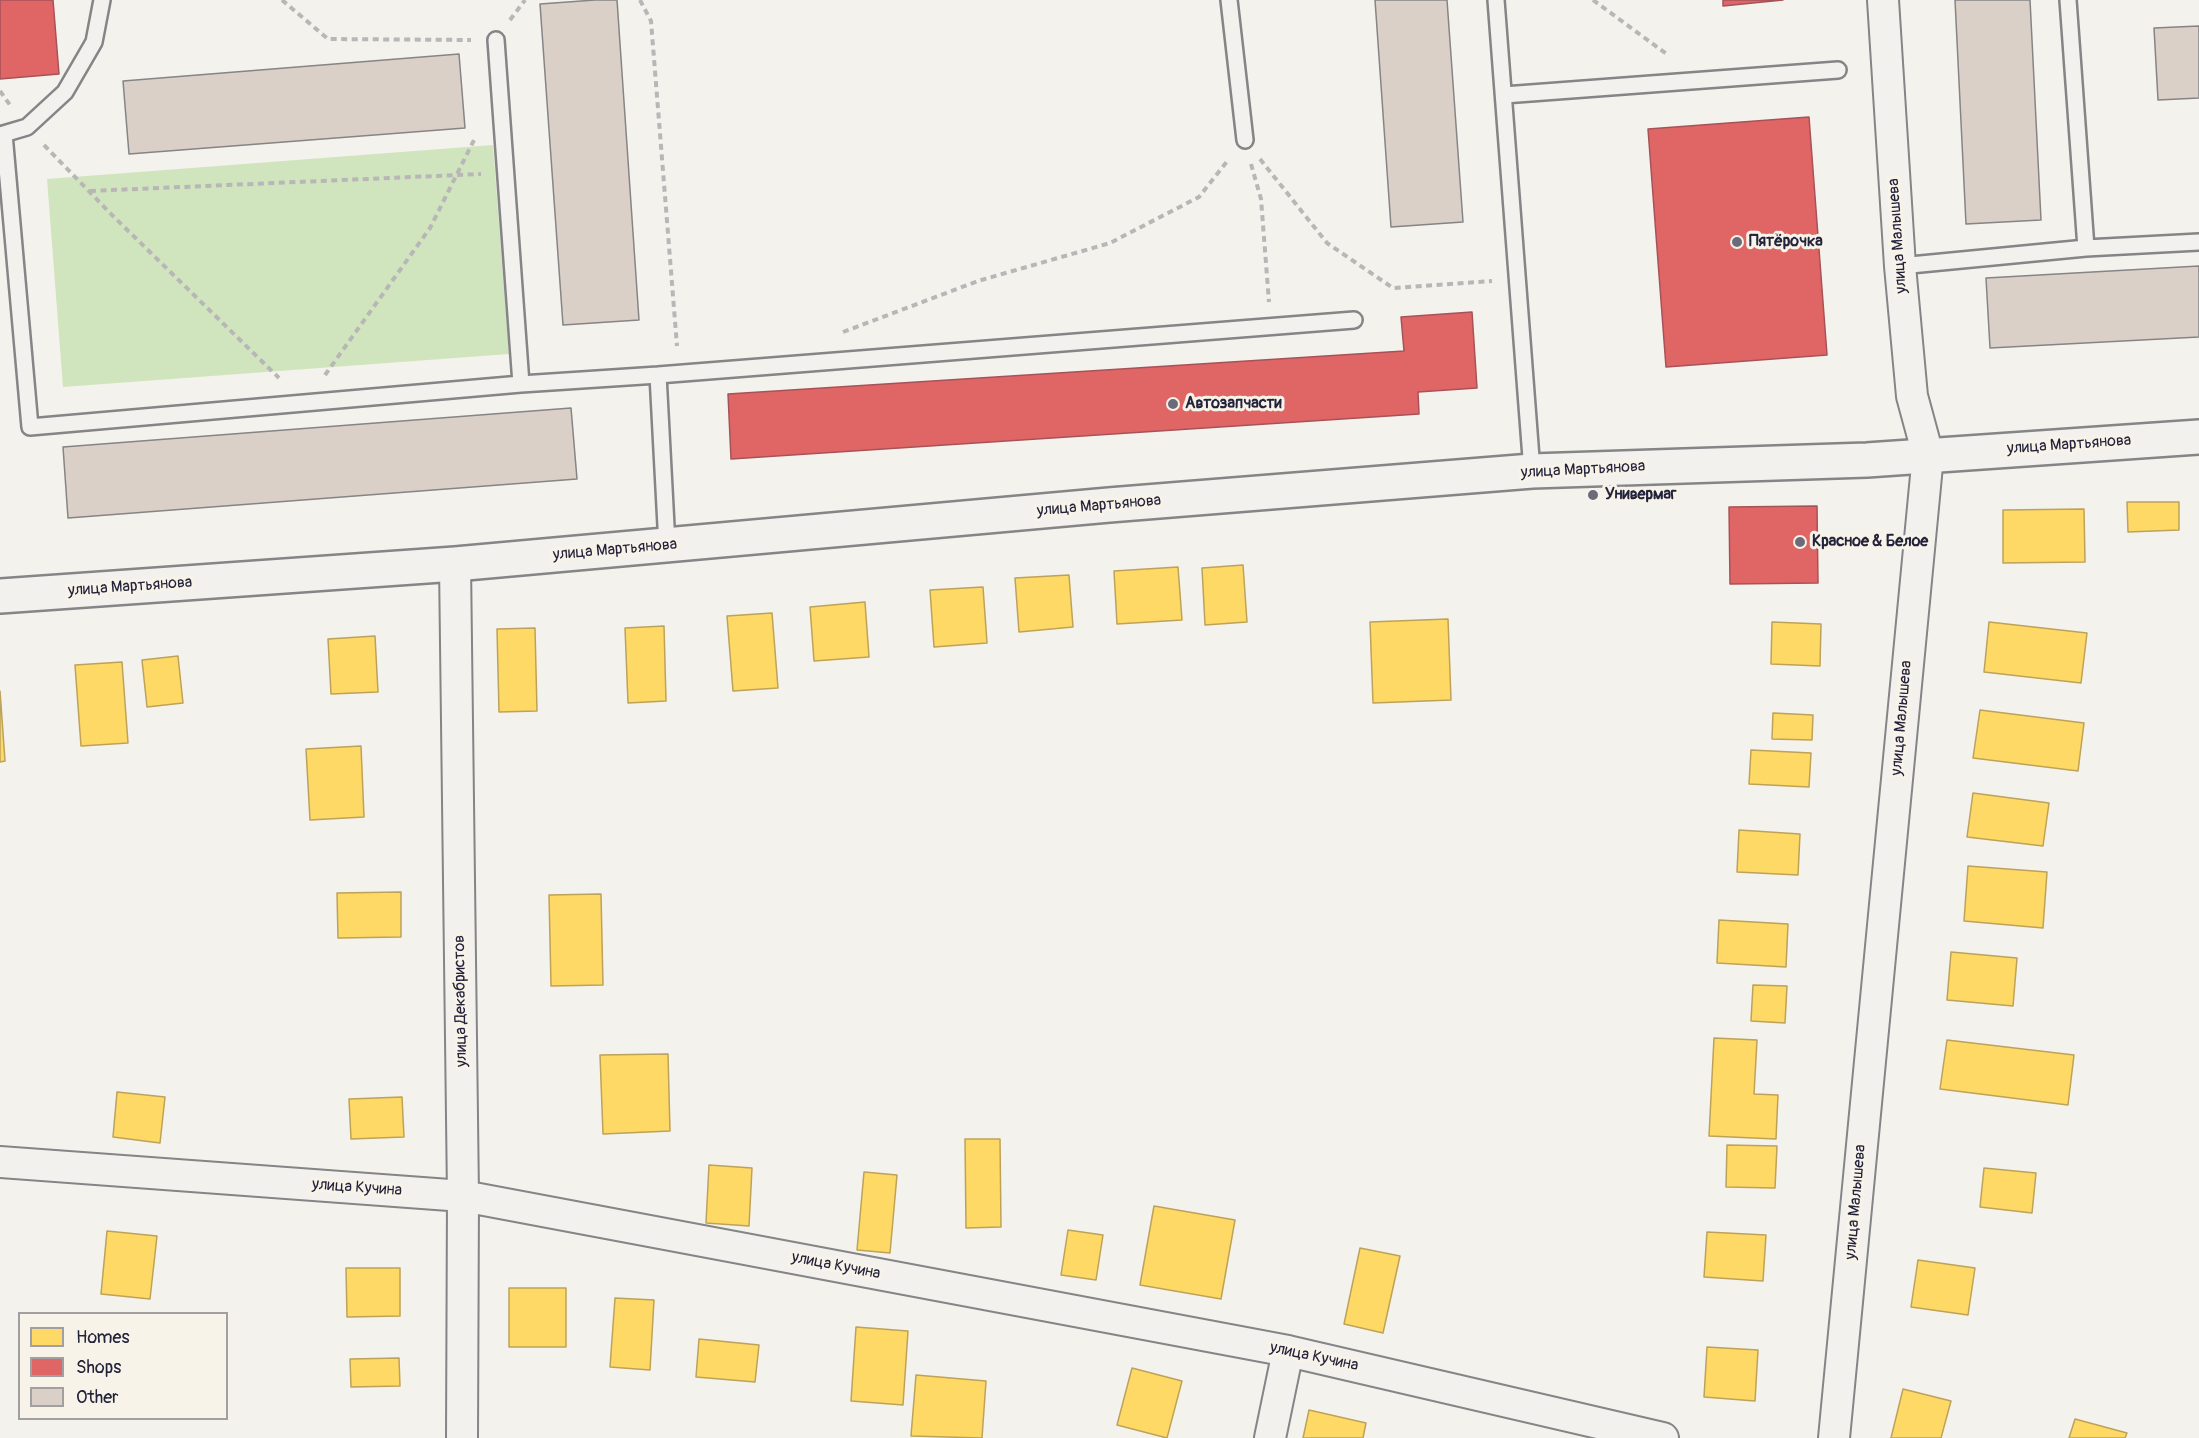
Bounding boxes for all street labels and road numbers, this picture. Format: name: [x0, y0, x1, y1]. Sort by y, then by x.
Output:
street label: улица Малышева: [1884, 178, 1912, 294]
street label: улица Мартьянова: [2006, 431, 2132, 459]
street label: улица Мартьянова: [1520, 457, 1646, 483]
street label: улица Мартьянова: [1036, 491, 1162, 521]
street label: улица Мартьянова: [552, 535, 678, 565]
street label: улица Мартьянова: [67, 573, 193, 601]
street label: улица Малышева: [1887, 660, 1917, 776]
street label: улица Декабристов: [450, 935, 472, 1067]
street label: улица Малышева: [1841, 1144, 1871, 1260]
street label: улица Кучина: [311, 1175, 403, 1201]
street label: улица Кучина: [790, 1248, 882, 1284]
street label: улица Кучина: [1268, 1338, 1360, 1376]

